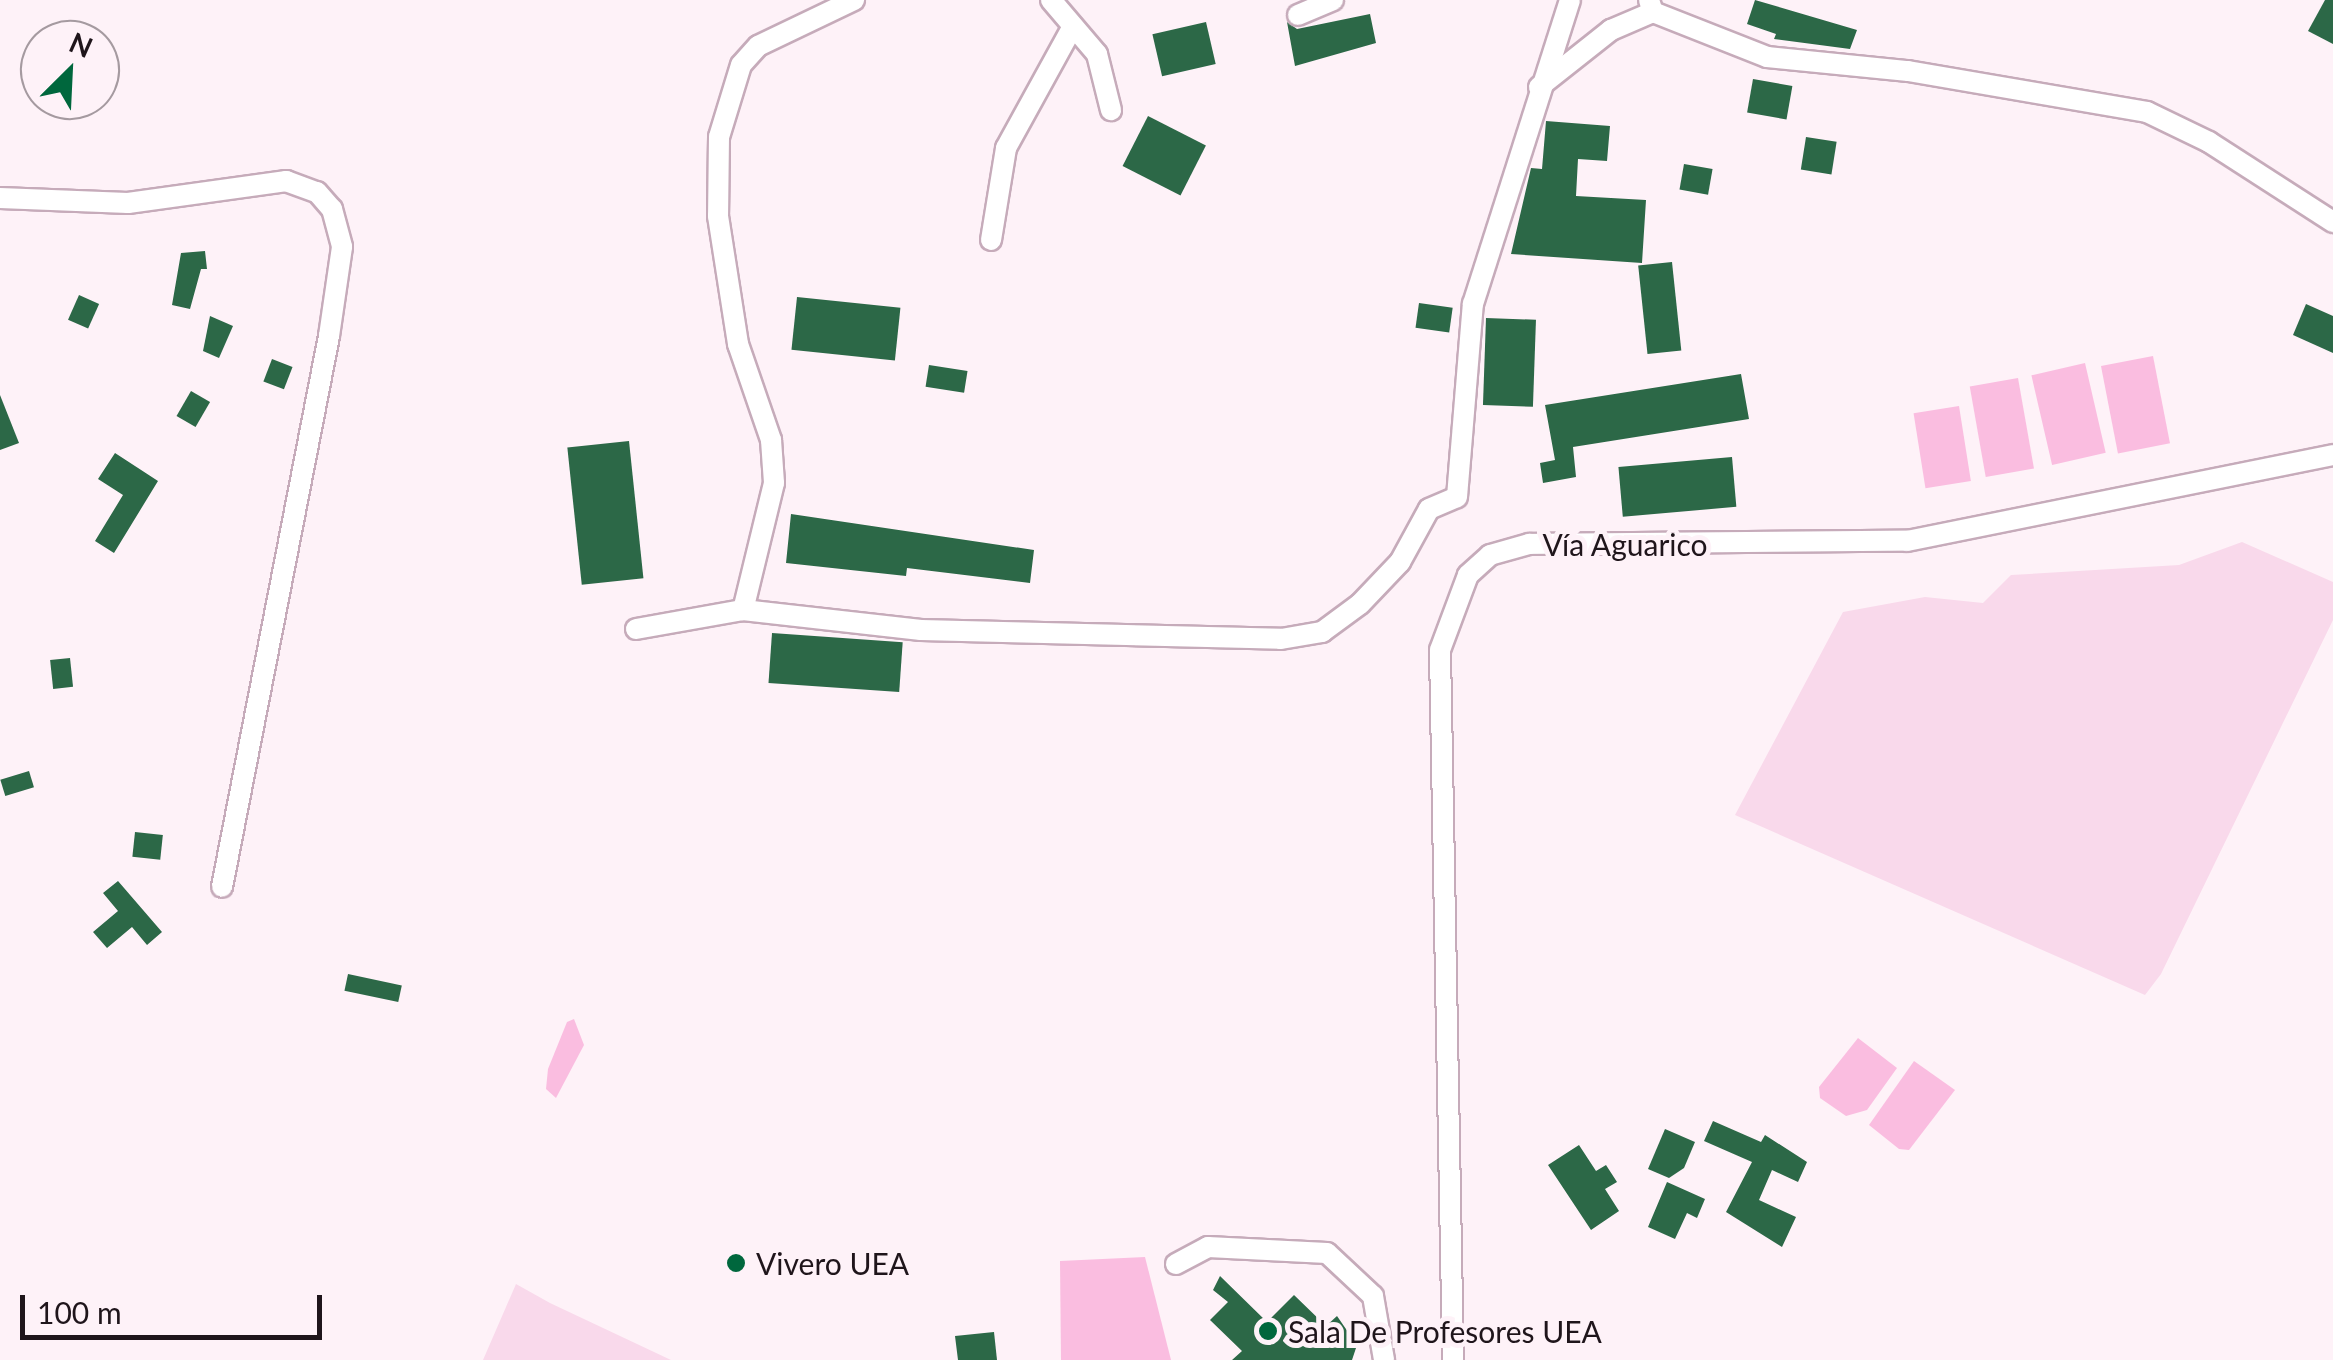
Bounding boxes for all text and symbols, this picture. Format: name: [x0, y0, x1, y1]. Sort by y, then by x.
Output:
north arrow: [20, 20, 120, 120]
text: N: [65, 24, 98, 64]
street label: Vía Aguarico: [1542, 526, 1708, 562]
place label: Vivero UEA: [756, 1245, 909, 1281]
marker: Vivero UEA: [725, 1252, 747, 1274]
scale bar: [25, 1275, 328, 1337]
text: 100 m: [37, 1294, 122, 1330]
place label: Sala De Profesores UEA: [1288, 1313, 1602, 1349]
marker: Sala De Profesores UEA: [1257, 1320, 1279, 1342]

